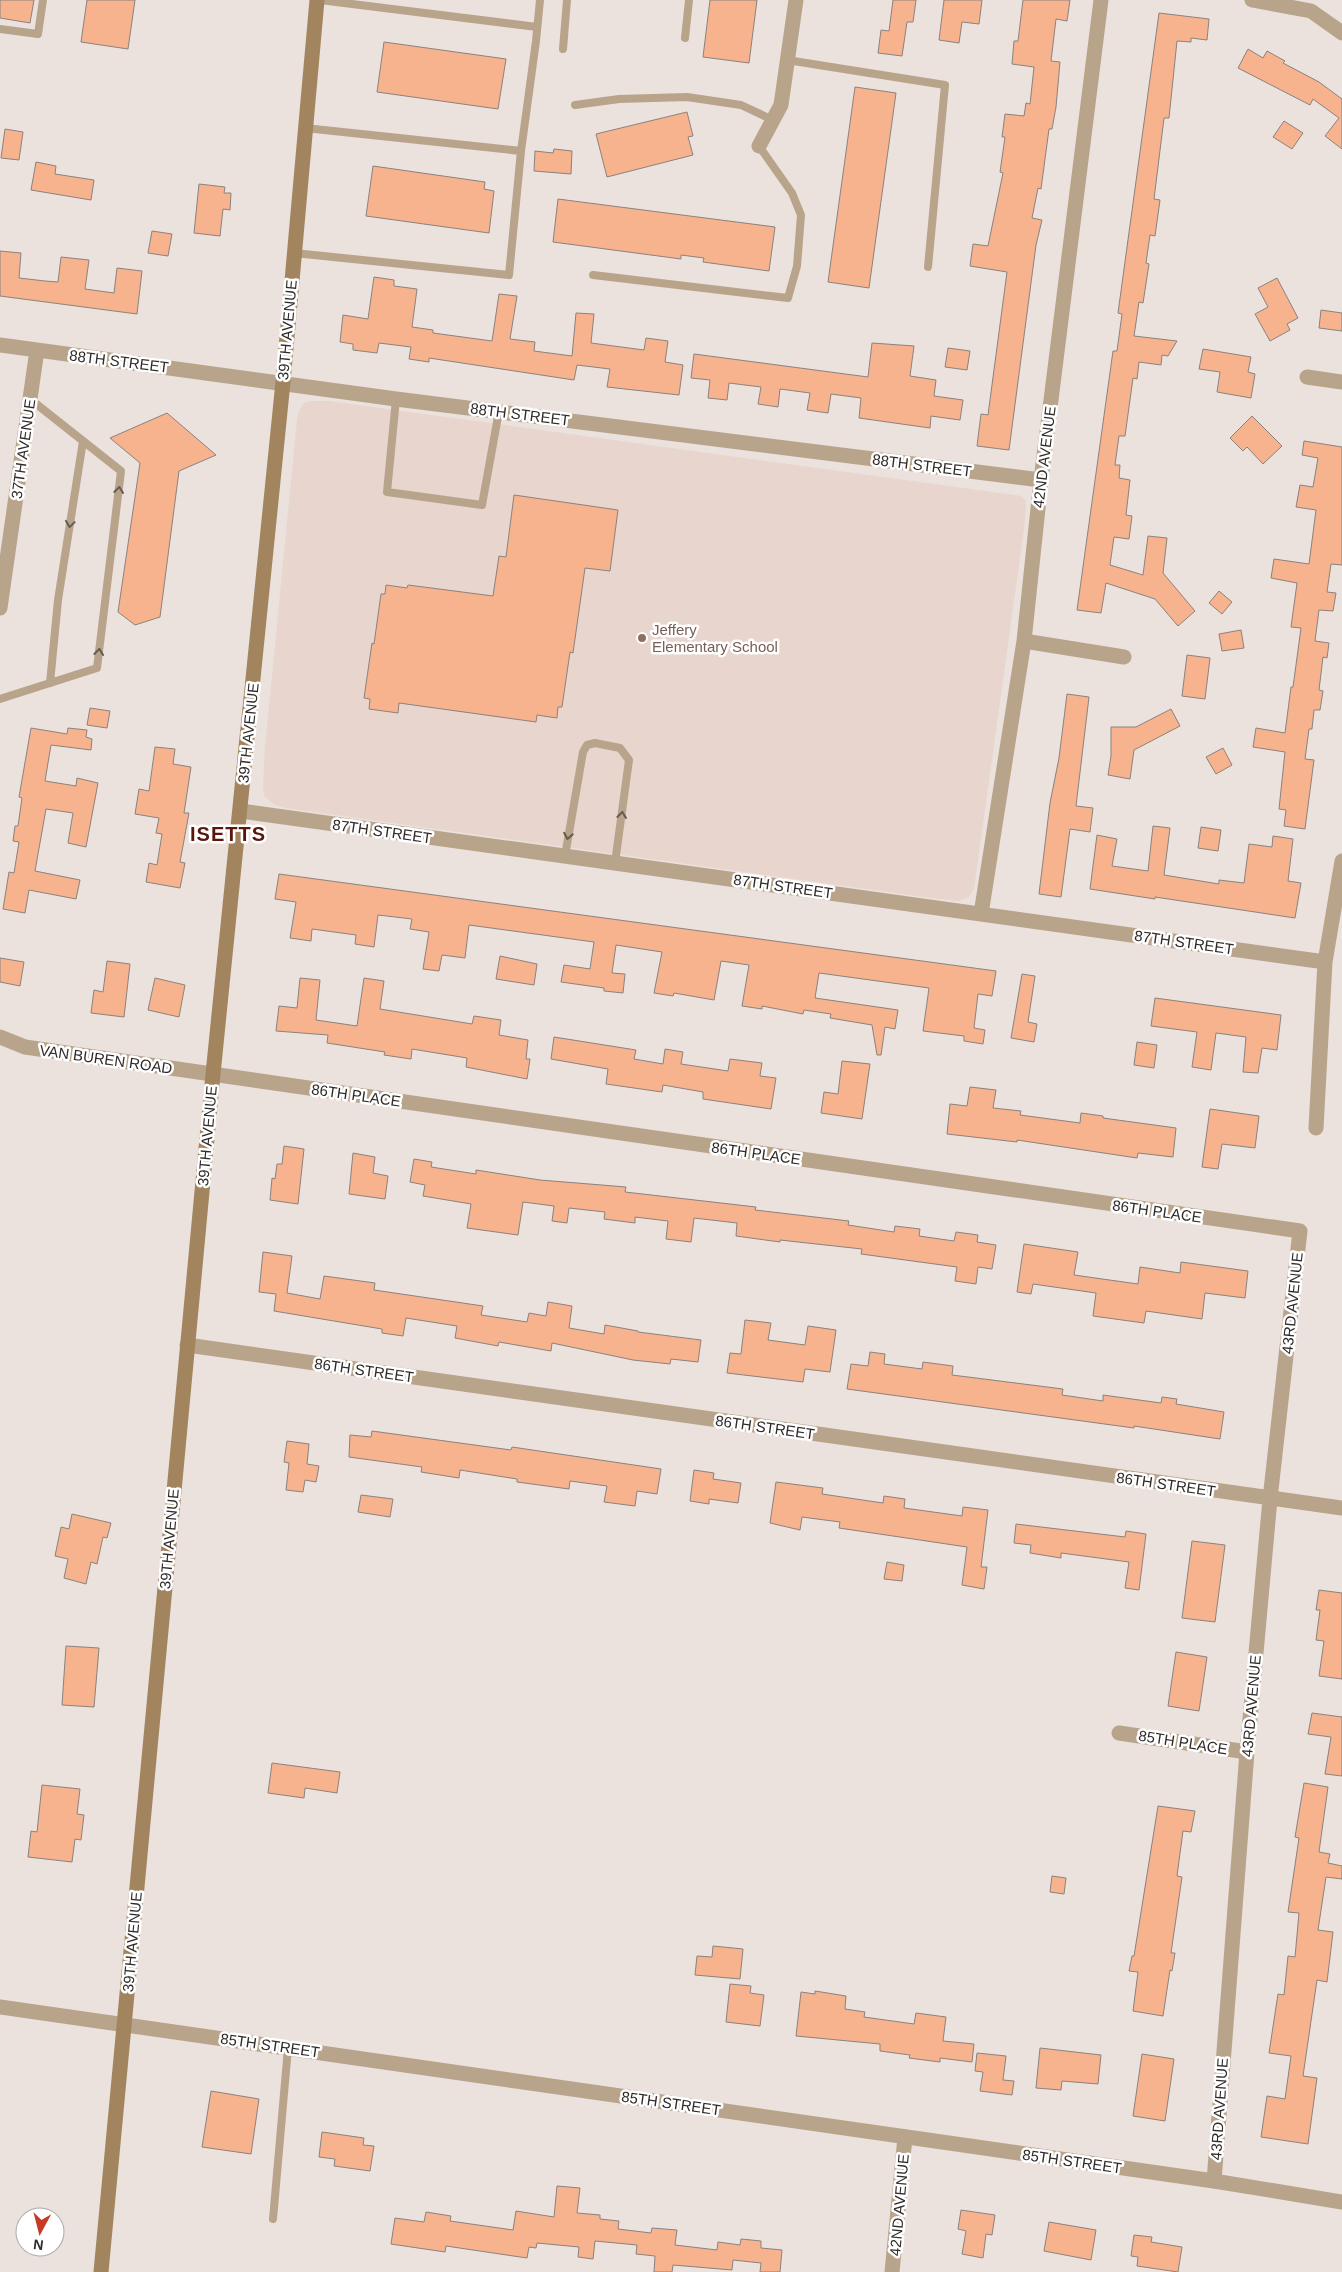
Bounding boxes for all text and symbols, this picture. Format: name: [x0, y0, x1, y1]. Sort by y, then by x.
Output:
street label: 39TH AVENUE: [274, 279, 300, 381]
street label: 88TH STREET: [68, 346, 170, 376]
street label: 37TH AVENUE: [8, 398, 38, 500]
street label: 88TH STREET: [469, 399, 571, 429]
street label: 42ND AVENUE: [1029, 405, 1059, 509]
street label: 88TH STREET: [871, 450, 973, 480]
one-way arrow: [113, 486, 124, 494]
one-way arrow: [65, 519, 75, 528]
place label: Jeffery Elementary School: [652, 621, 778, 655]
marker: Jeffery Elementary School: [636, 632, 648, 644]
one-way arrow: [93, 647, 104, 655]
street label: 39TH AVENUE: [234, 682, 262, 784]
one-way arrow: [616, 810, 627, 818]
street label: 87TH STREET: [331, 816, 433, 846]
district label: ISETTS: [190, 823, 266, 845]
one-way arrow: [564, 832, 574, 841]
street label: 87TH STREET: [732, 871, 834, 901]
street label: 87TH STREET: [1133, 927, 1235, 957]
street label: VAN BUREN ROAD: [39, 1041, 174, 1077]
street label: 86TH PLACE: [310, 1080, 402, 1110]
street label: 39TH AVENUE: [194, 1085, 220, 1187]
street label: 86TH PLACE: [710, 1138, 802, 1168]
street label: 86TH PLACE: [1111, 1196, 1203, 1226]
street label: 43RD AVENUE: [1278, 1251, 1306, 1355]
street label: 86TH STREET: [313, 1355, 415, 1385]
street label: 86TH STREET: [714, 1412, 816, 1442]
street label: 86TH STREET: [1115, 1469, 1217, 1499]
street label: 39TH AVENUE: [156, 1488, 182, 1590]
street label: 43RD AVENUE: [1238, 1654, 1264, 1758]
street label: 85TH PLACE: [1137, 1727, 1229, 1757]
street label: 39TH AVENUE: [119, 1891, 145, 1993]
street label: 85TH STREET: [219, 2030, 321, 2060]
street label: 43RD AVENUE: [1207, 2057, 1231, 2161]
street label: 85TH STREET: [620, 2088, 722, 2118]
street label: 85TH STREET: [1021, 2146, 1123, 2176]
street label: 42ND AVENUE: [886, 2153, 912, 2257]
north arrow: [15, 2207, 65, 2257]
text: N: [32, 2236, 44, 2253]

